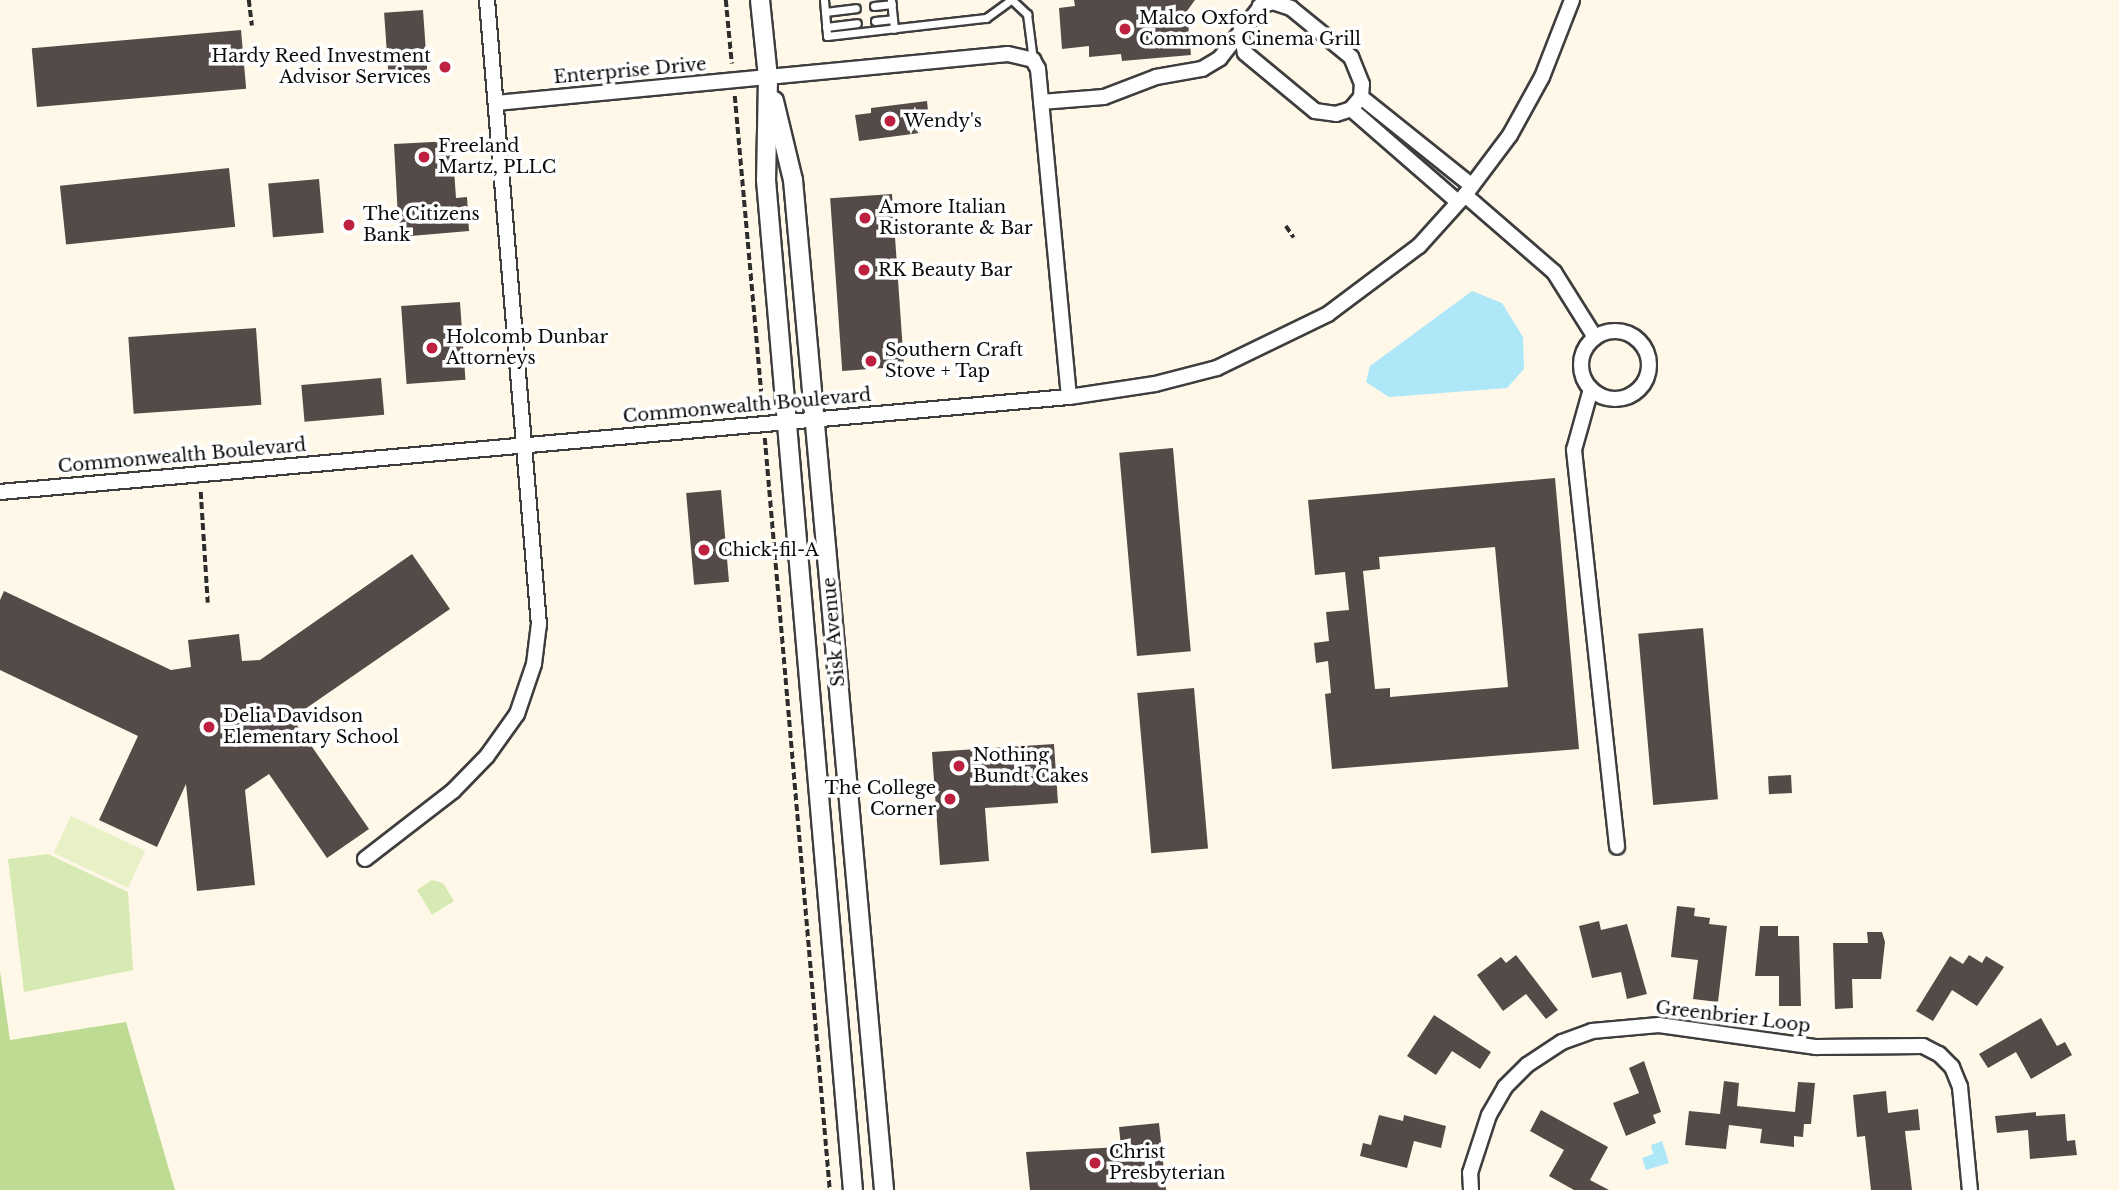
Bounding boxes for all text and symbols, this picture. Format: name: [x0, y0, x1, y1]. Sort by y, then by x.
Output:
place label: Malco Oxford Commons Cinema Grill: [1139, 8, 1361, 50]
marker: Malco Oxford Commons Cinema Grill: [1117, 21, 1133, 37]
place label: Hardy Reed Investment Advisor Services: [211, 46, 431, 88]
street label: Enterprise Drive: [553, 54, 707, 88]
marker: Hardy Reed Investment Advisor Services: [437, 59, 453, 75]
place label: Wendy's: [904, 110, 982, 132]
marker: Wendy's: [882, 113, 898, 129]
place label: Freeland Martz, PLLC: [438, 136, 556, 178]
marker: Freeland Martz, PLLC: [416, 149, 432, 165]
place label: Amore Italian Ristorante & Bar: [879, 197, 1033, 240]
place label: The Citizens Bank: [363, 204, 480, 246]
marker: Amore Italian Ristorante & Bar: [857, 210, 873, 226]
marker: The Citizens Bank: [341, 217, 357, 233]
place label: RK Beauty Bar: [878, 259, 1013, 281]
marker: RK Beauty Bar: [856, 262, 872, 278]
place label: Holcomb Dunbar Attorneys: [446, 327, 608, 370]
marker: Holcomb Dunbar Attorneys: [424, 340, 440, 356]
place label: Southern Craft Stove + Tap: [885, 340, 1023, 382]
marker: Southern Craft Stove + Tap: [863, 353, 879, 369]
street label: Commonwealth Boulevard: [622, 384, 872, 428]
street label: Commonwealth Boulevard: [57, 434, 307, 478]
place label: Chick-fil-A: [718, 539, 819, 561]
marker: Chick-fil-A: [696, 542, 712, 558]
street label: Sisk Avenue: [818, 576, 850, 688]
place label: Delia Davidson Elementary School: [223, 706, 399, 748]
marker: Delia Davidson Elementary School: [201, 719, 217, 735]
place label: Nothing Bundt Cakes: [973, 745, 1089, 788]
marker: Nothing Bundt Cakes: [951, 758, 967, 774]
place label: The College Corner: [824, 778, 936, 820]
marker: The College Corner: [942, 791, 958, 807]
street label: Greenbrier Loop: [1654, 997, 1812, 1037]
place label: Christ Presbyterian: [1109, 1142, 1225, 1184]
marker: Christ Presbyterian: [1087, 1155, 1103, 1171]

